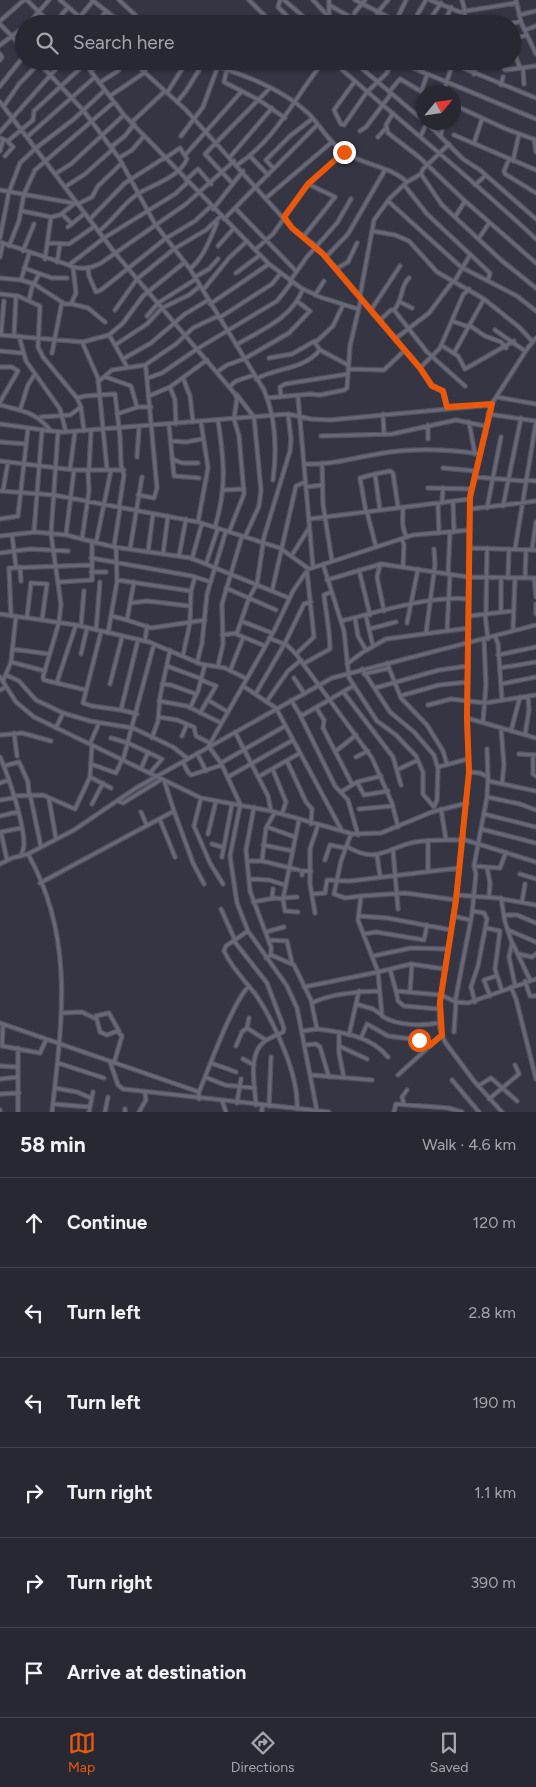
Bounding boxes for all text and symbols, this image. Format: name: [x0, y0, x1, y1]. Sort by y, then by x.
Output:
search box: [15, 15, 521, 70]
icon: search: [33, 29, 61, 57]
text: Search here: [73, 31, 175, 54]
north arrow: [416, 85, 461, 130]
route end: [333, 141, 356, 164]
route start: [408, 1029, 431, 1052]
text: 58 min: [20, 1132, 86, 1157]
text: Walk · 4.6 km: [422, 1135, 516, 1154]
icon: ahead: [20, 1209, 48, 1237]
text: Continue: [67, 1211, 147, 1234]
text: 120 m: [473, 1213, 516, 1232]
icon: left: [20, 1299, 48, 1327]
text: Turn left: [67, 1301, 141, 1324]
text: 2.8 km: [469, 1303, 516, 1322]
icon: left: [20, 1389, 48, 1417]
text: Turn left: [67, 1391, 141, 1414]
text: 190 m: [473, 1393, 516, 1412]
icon: right: [20, 1479, 48, 1507]
text: Turn right: [67, 1481, 153, 1504]
text: 1.1 km: [474, 1483, 516, 1502]
icon: right: [20, 1569, 48, 1597]
text: Turn right: [67, 1571, 153, 1594]
text: 390 m: [470, 1573, 516, 1592]
icon: arrive: [20, 1659, 48, 1687]
text: Arrive at destination: [67, 1661, 246, 1684]
tab: Map: [68, 1729, 96, 1776]
tab: Directions: [231, 1729, 295, 1776]
tab: Saved: [430, 1729, 468, 1776]

